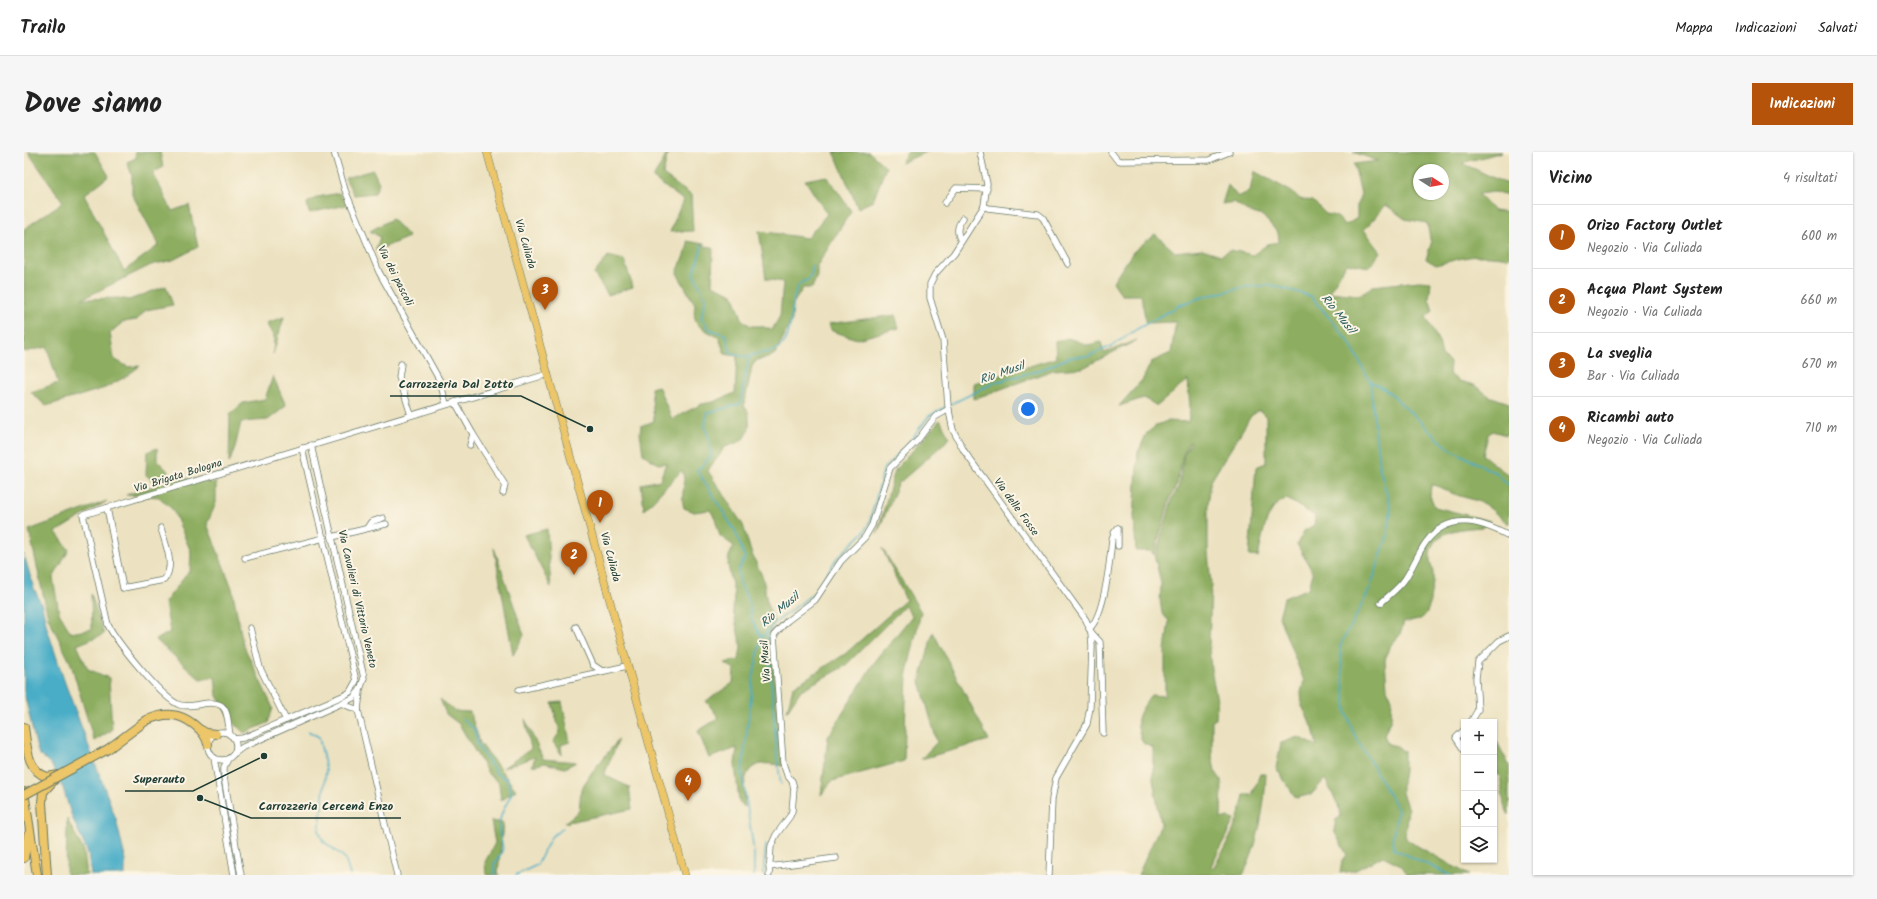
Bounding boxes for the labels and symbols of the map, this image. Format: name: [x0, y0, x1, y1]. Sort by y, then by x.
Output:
north arrow: [1413, 164, 1449, 200]
street label: Via Culiada: [509, 217, 541, 271]
street label: Via dei pascoli: [372, 243, 418, 310]
pin: 3: [532, 277, 558, 310]
water label: Rio Musil: [1316, 290, 1361, 340]
water label: Rio Musil: [977, 356, 1029, 390]
callout: Carrozzeria Dal Zotto: [390, 372, 521, 396]
text: Carrozzeria Dal Zotto: [399, 375, 514, 394]
your location: [1018, 399, 1038, 419]
street label: Via Brigata Bologna: [132, 454, 224, 498]
street label: Via delle Fosse: [989, 474, 1043, 540]
pin: 1: [587, 490, 613, 523]
street label: Via Cavalieri di Vittorio Veneto: [332, 528, 382, 670]
street label: Via Culiada: [595, 530, 625, 584]
pin: 2: [561, 542, 587, 575]
water label: Rio Musil: [756, 587, 805, 632]
street label: Via Musil: [756, 639, 776, 683]
callout: Superauto: [125, 767, 193, 791]
pin: 4: [675, 768, 701, 801]
text: Superauto: [133, 770, 185, 789]
callout: Carrozzeria Cercenà Enzo: [251, 794, 401, 818]
text: Carrozzeria Cercenà Enzo: [259, 797, 394, 816]

